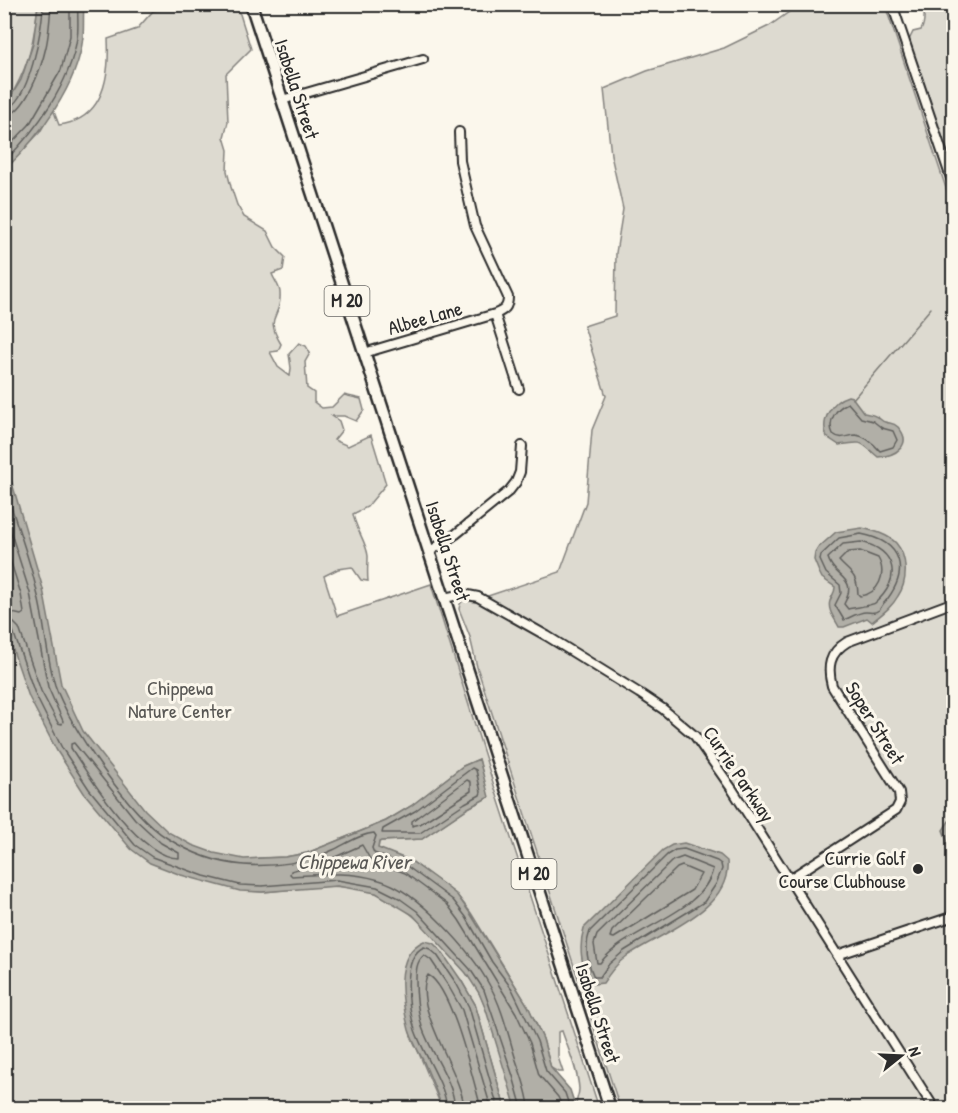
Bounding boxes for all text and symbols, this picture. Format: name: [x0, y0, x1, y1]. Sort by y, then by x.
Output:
street label: Isabella Street: [269, 35, 327, 144]
road number: M 20: [324, 286, 370, 316]
street label: Albee Lane: [385, 294, 465, 341]
street label: Isabella Street: [420, 497, 478, 606]
park label: Chippewa Nature Center: [128, 674, 232, 724]
street label: Soper Street: [839, 676, 912, 770]
street label: Currie Parkway: [697, 720, 781, 827]
place label: Currie Golf Course Clubhouse: [778, 844, 906, 894]
water label: Chippewa River: [297, 847, 414, 876]
road number: M 20: [512, 859, 556, 889]
marker: Currie Golf Course Clubhouse: [911, 862, 925, 876]
street label: Isabella Street: [570, 959, 628, 1068]
north arrow: [871, 1026, 931, 1086]
text: N: [903, 1044, 927, 1059]

